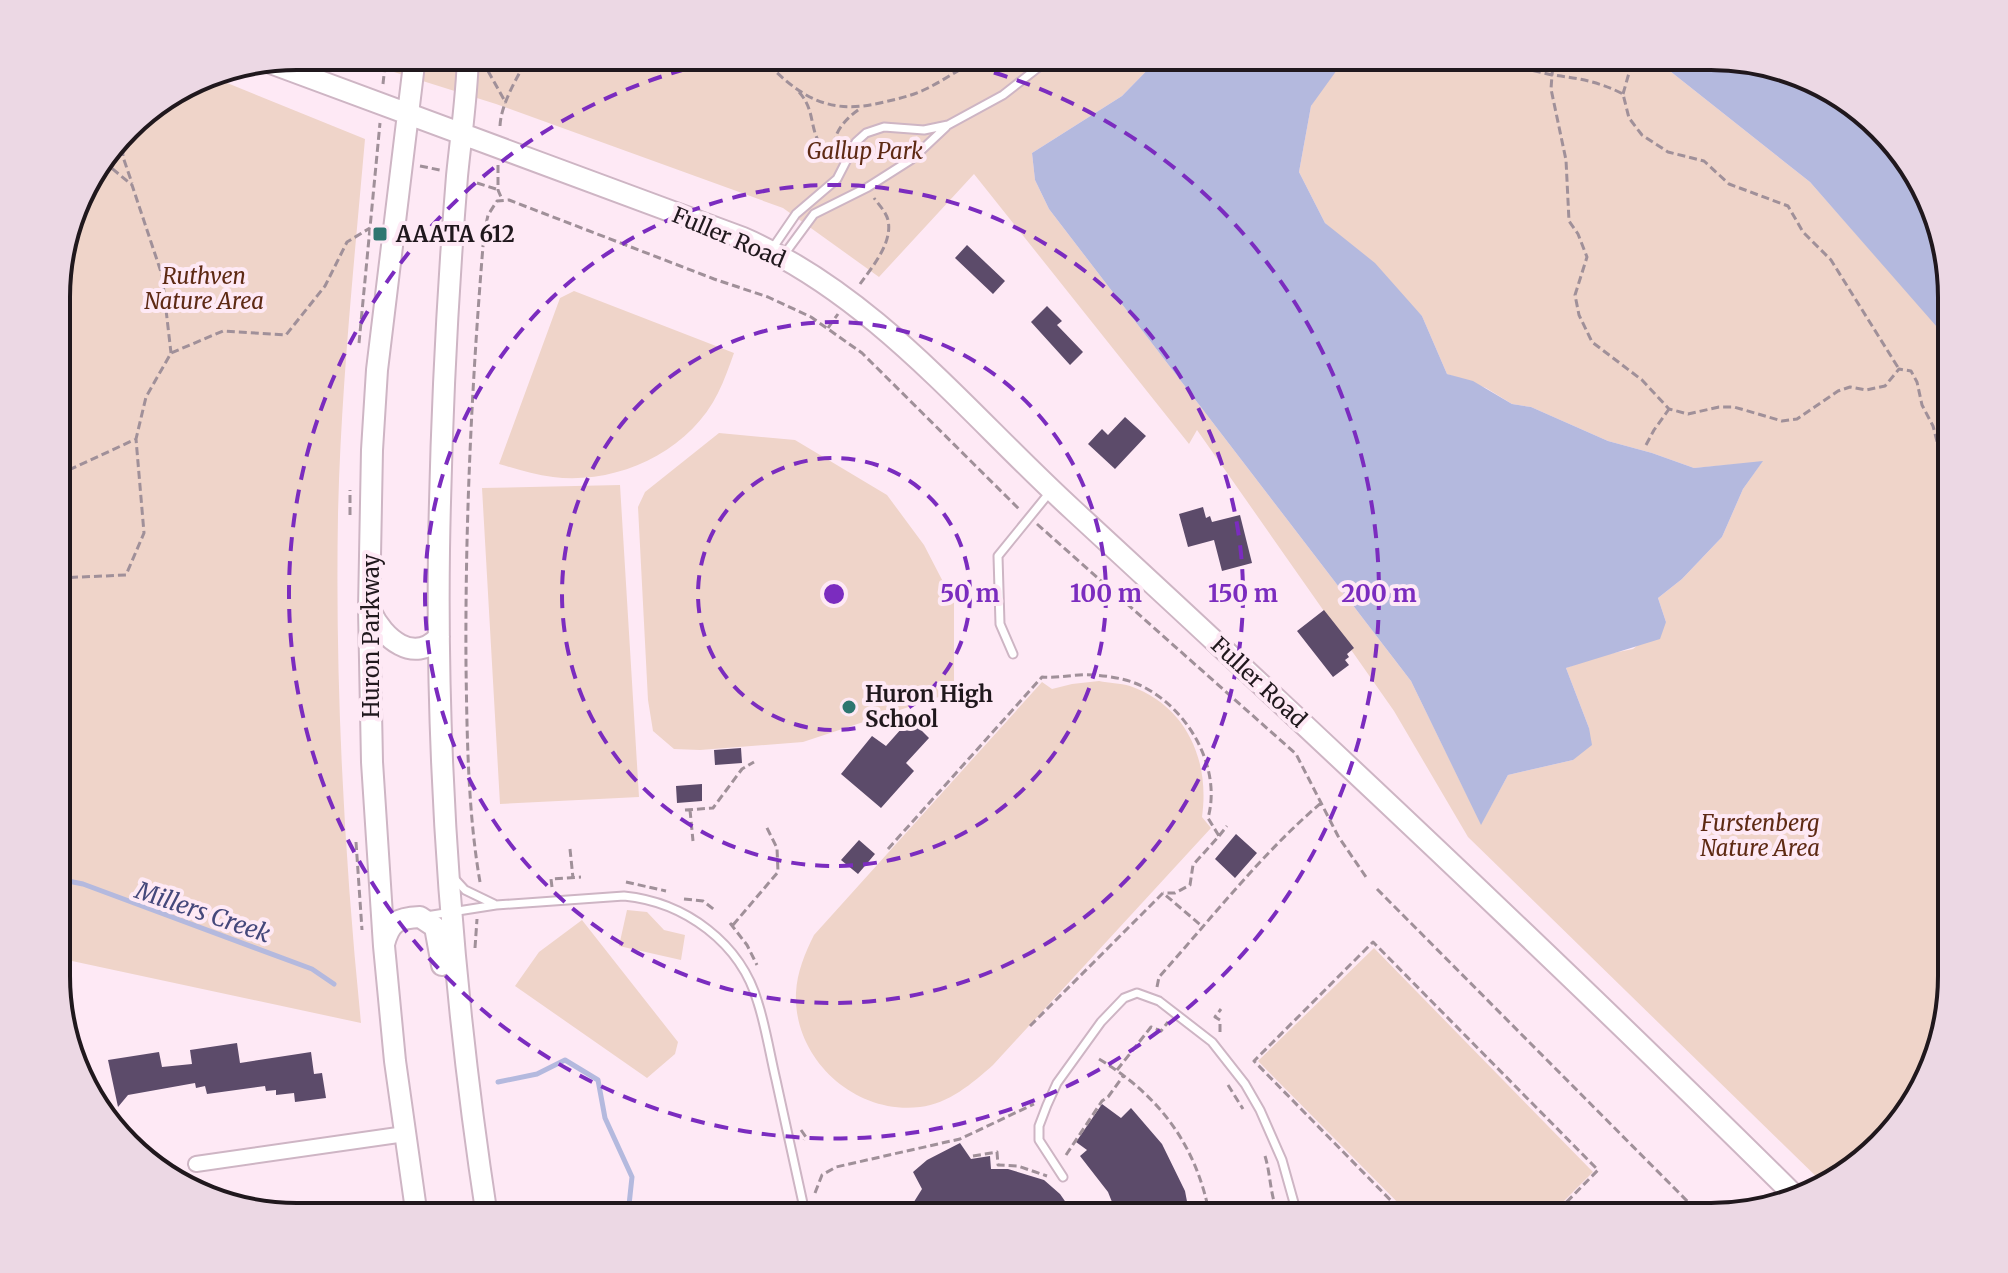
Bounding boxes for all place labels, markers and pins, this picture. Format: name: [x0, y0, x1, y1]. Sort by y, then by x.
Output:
place label: AAATA 612: [395, 220, 515, 248]
marker: AAATA 612: [371, 225, 389, 243]
centre of rings: [820, 580, 848, 608]
place label: Huron High School: [865, 680, 993, 733]
marker: Huron High School: [840, 698, 858, 716]

